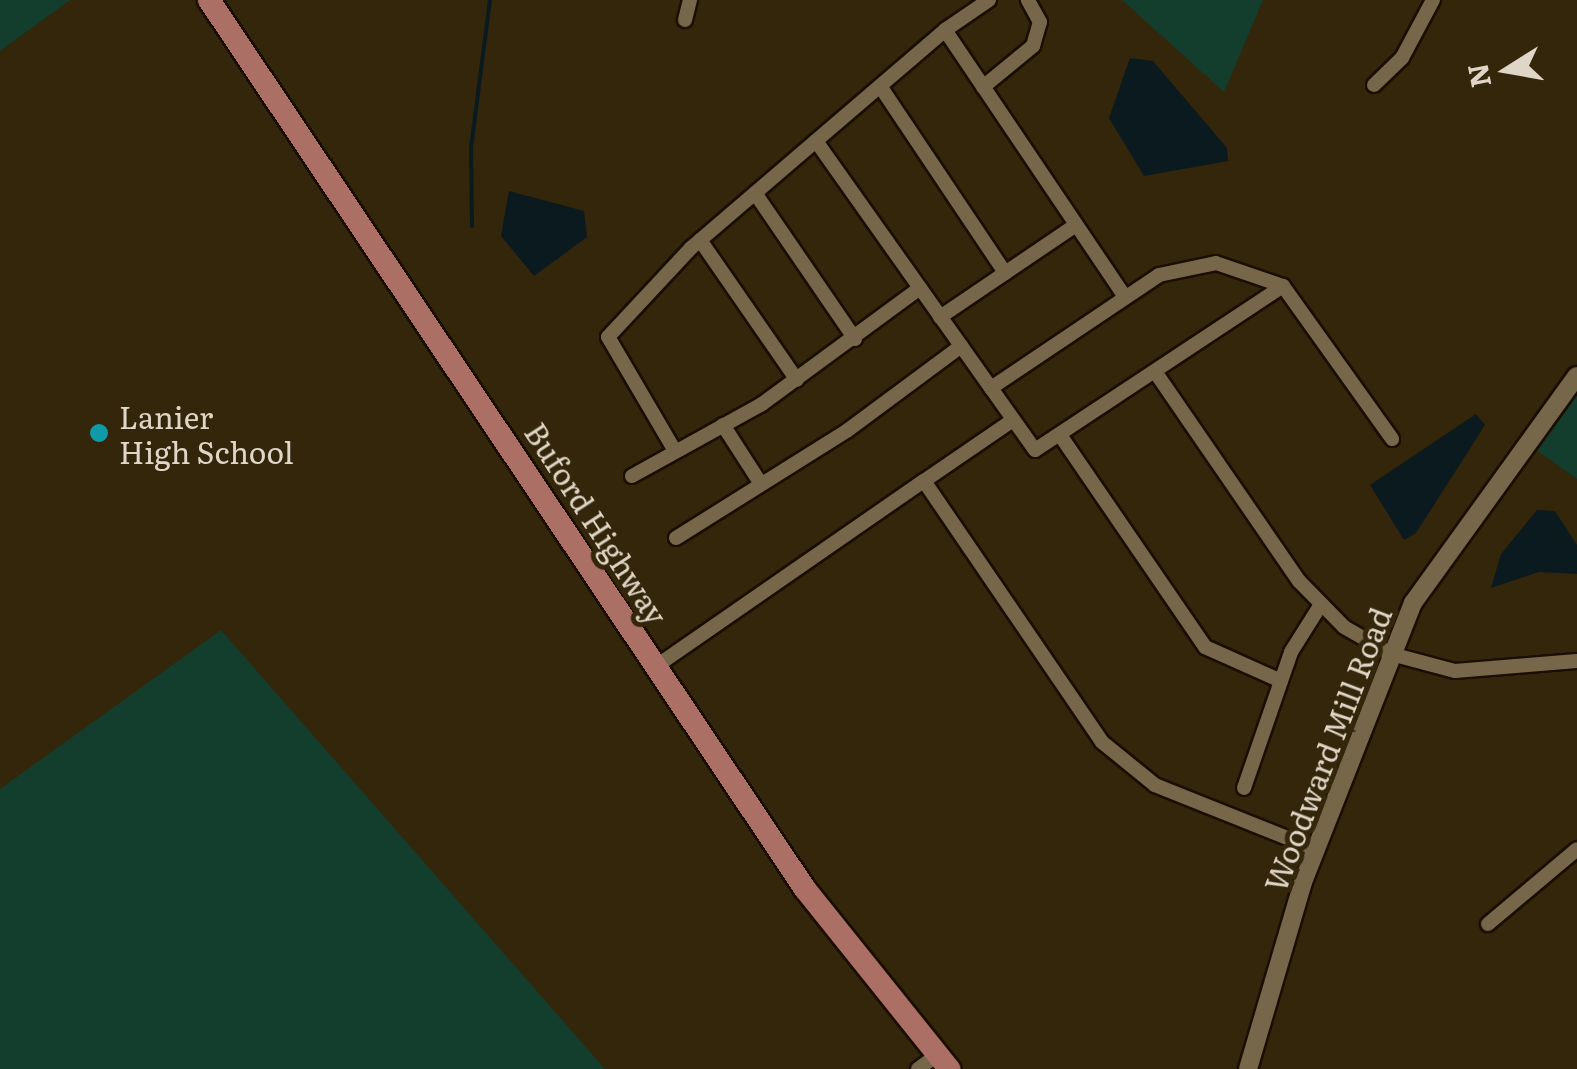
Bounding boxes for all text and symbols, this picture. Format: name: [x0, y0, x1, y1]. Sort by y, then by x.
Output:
north arrow: [1457, 20, 1557, 120]
text: N: [1455, 60, 1500, 91]
place label: Lanier High School: [119, 398, 294, 468]
street label: Buford Highway: [518, 415, 676, 631]
marker: Lanier High School: [88, 422, 110, 444]
street label: Woodward Mill Road: [1256, 602, 1398, 896]

